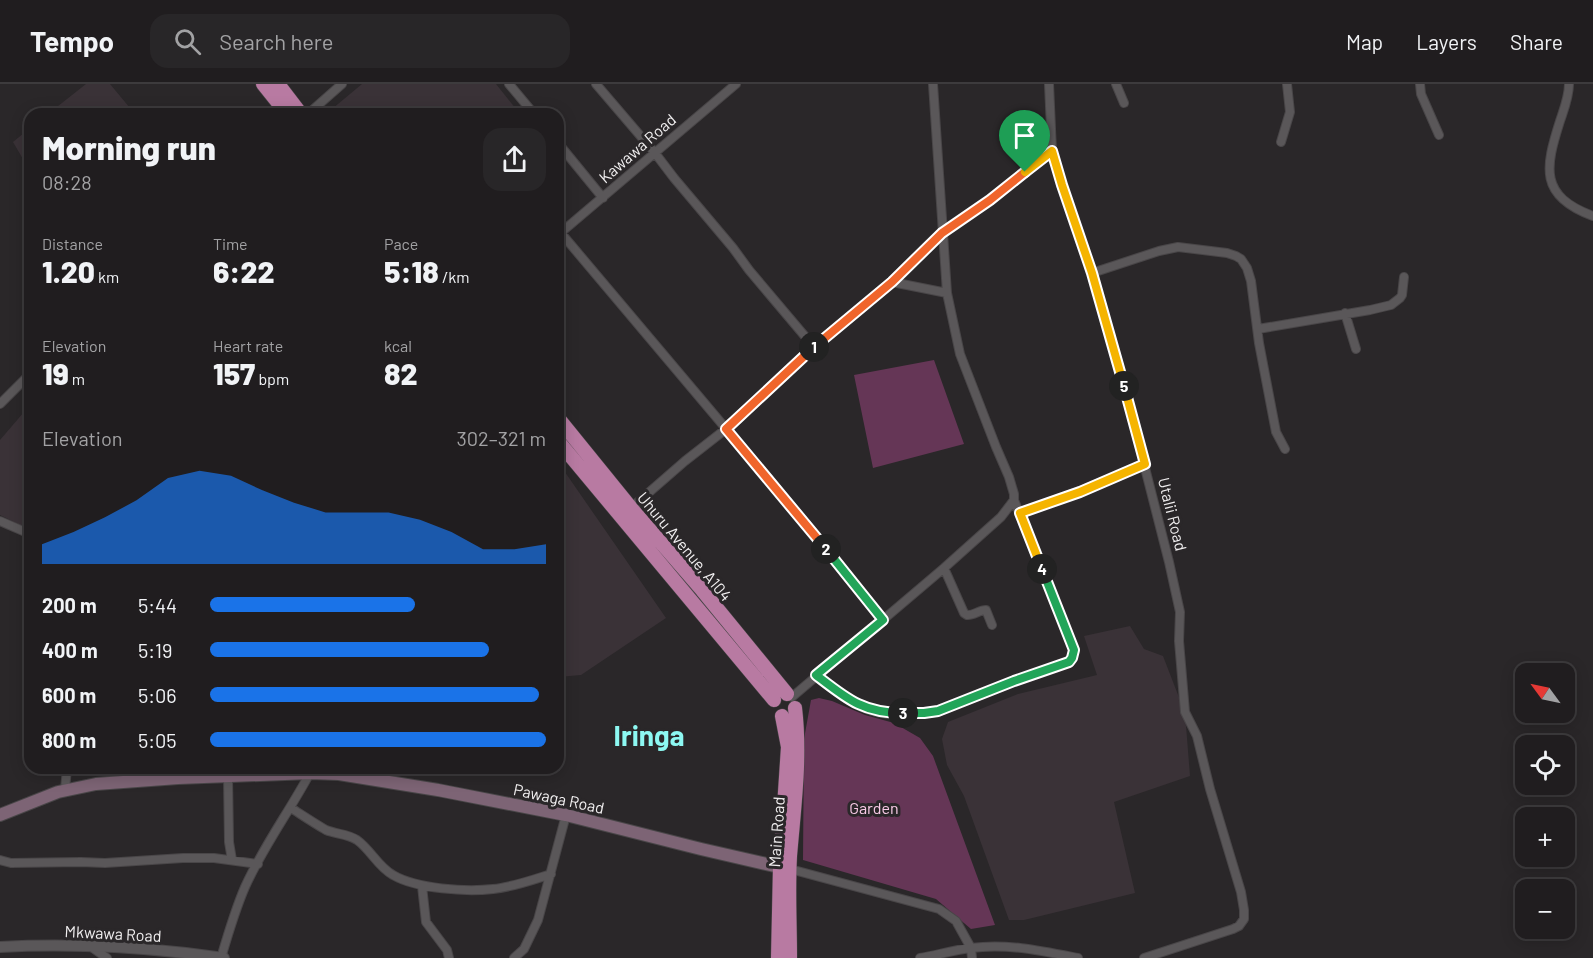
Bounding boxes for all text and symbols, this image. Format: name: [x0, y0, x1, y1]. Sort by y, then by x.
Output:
search box: [150, 14, 570, 68]
text: Tempo: [30, 24, 114, 58]
icon: search: [171, 25, 204, 58]
text: Search here: [219, 28, 333, 54]
text: Map: [1346, 29, 1383, 54]
text: Layers: [1416, 29, 1477, 54]
text: Share: [1510, 29, 1563, 54]
street label: Kawawa Road: [595, 110, 679, 186]
pin: [999, 110, 1050, 172]
icon: arrive: [1008, 119, 1041, 152]
text: Morning run: [42, 127, 216, 167]
button: share: [483, 128, 546, 191]
text: 08:28: [42, 170, 92, 194]
text: Distance: [42, 234, 103, 253]
text: Time: [213, 234, 248, 253]
text: Pace: [384, 234, 418, 253]
text: 1.20: [42, 253, 95, 289]
text: 6:22: [213, 253, 275, 289]
text: 5:18: [384, 253, 439, 289]
text: km: [95, 267, 119, 286]
text: /km: [439, 267, 470, 286]
pin: 1: [799, 332, 829, 362]
text: Elevation: [42, 336, 106, 355]
text: Heart rate: [213, 336, 283, 355]
text: kcal: [384, 336, 412, 355]
text: 1: [811, 337, 817, 356]
text: 19: [42, 355, 69, 391]
text: 157: [213, 355, 255, 391]
text: 82: [384, 355, 418, 391]
text: m: [69, 369, 85, 388]
text: bpm: [255, 369, 289, 388]
pin: 5: [1109, 371, 1139, 401]
text: 5: [1120, 376, 1128, 395]
text: Elevation: [42, 426, 123, 450]
text: 302–321 m: [456, 426, 546, 450]
street label: Utalii Road: [1155, 475, 1191, 553]
street label: Uhuru Avenue, A104: [634, 488, 736, 604]
pin: 2: [811, 534, 841, 564]
text: 2: [822, 539, 830, 558]
pin: 4: [1027, 554, 1057, 584]
text: 4: [1037, 559, 1047, 578]
text: 200 m: [42, 593, 97, 617]
text: 5:44: [138, 593, 177, 617]
text: 400 m: [42, 638, 98, 662]
text: 5:19: [138, 638, 172, 662]
north arrow: [1515, 663, 1575, 723]
map controls: [1515, 663, 1575, 939]
text: 600 m: [42, 683, 96, 707]
text: 5:06: [138, 683, 177, 707]
pin: 3: [888, 698, 918, 728]
text: 3: [899, 703, 907, 722]
district label: Iringa: [614, 718, 684, 752]
text: 800 m: [42, 728, 96, 752]
text: 5:05: [138, 728, 177, 752]
button: locate: [1515, 735, 1575, 795]
street label: Pawaga Road: [512, 779, 606, 817]
street label: Main Road: [764, 796, 788, 868]
park label: Garden: [849, 798, 899, 817]
button: +: [1515, 807, 1575, 867]
button: −: [1515, 879, 1575, 939]
street label: Mkwawa Road: [64, 921, 162, 945]

